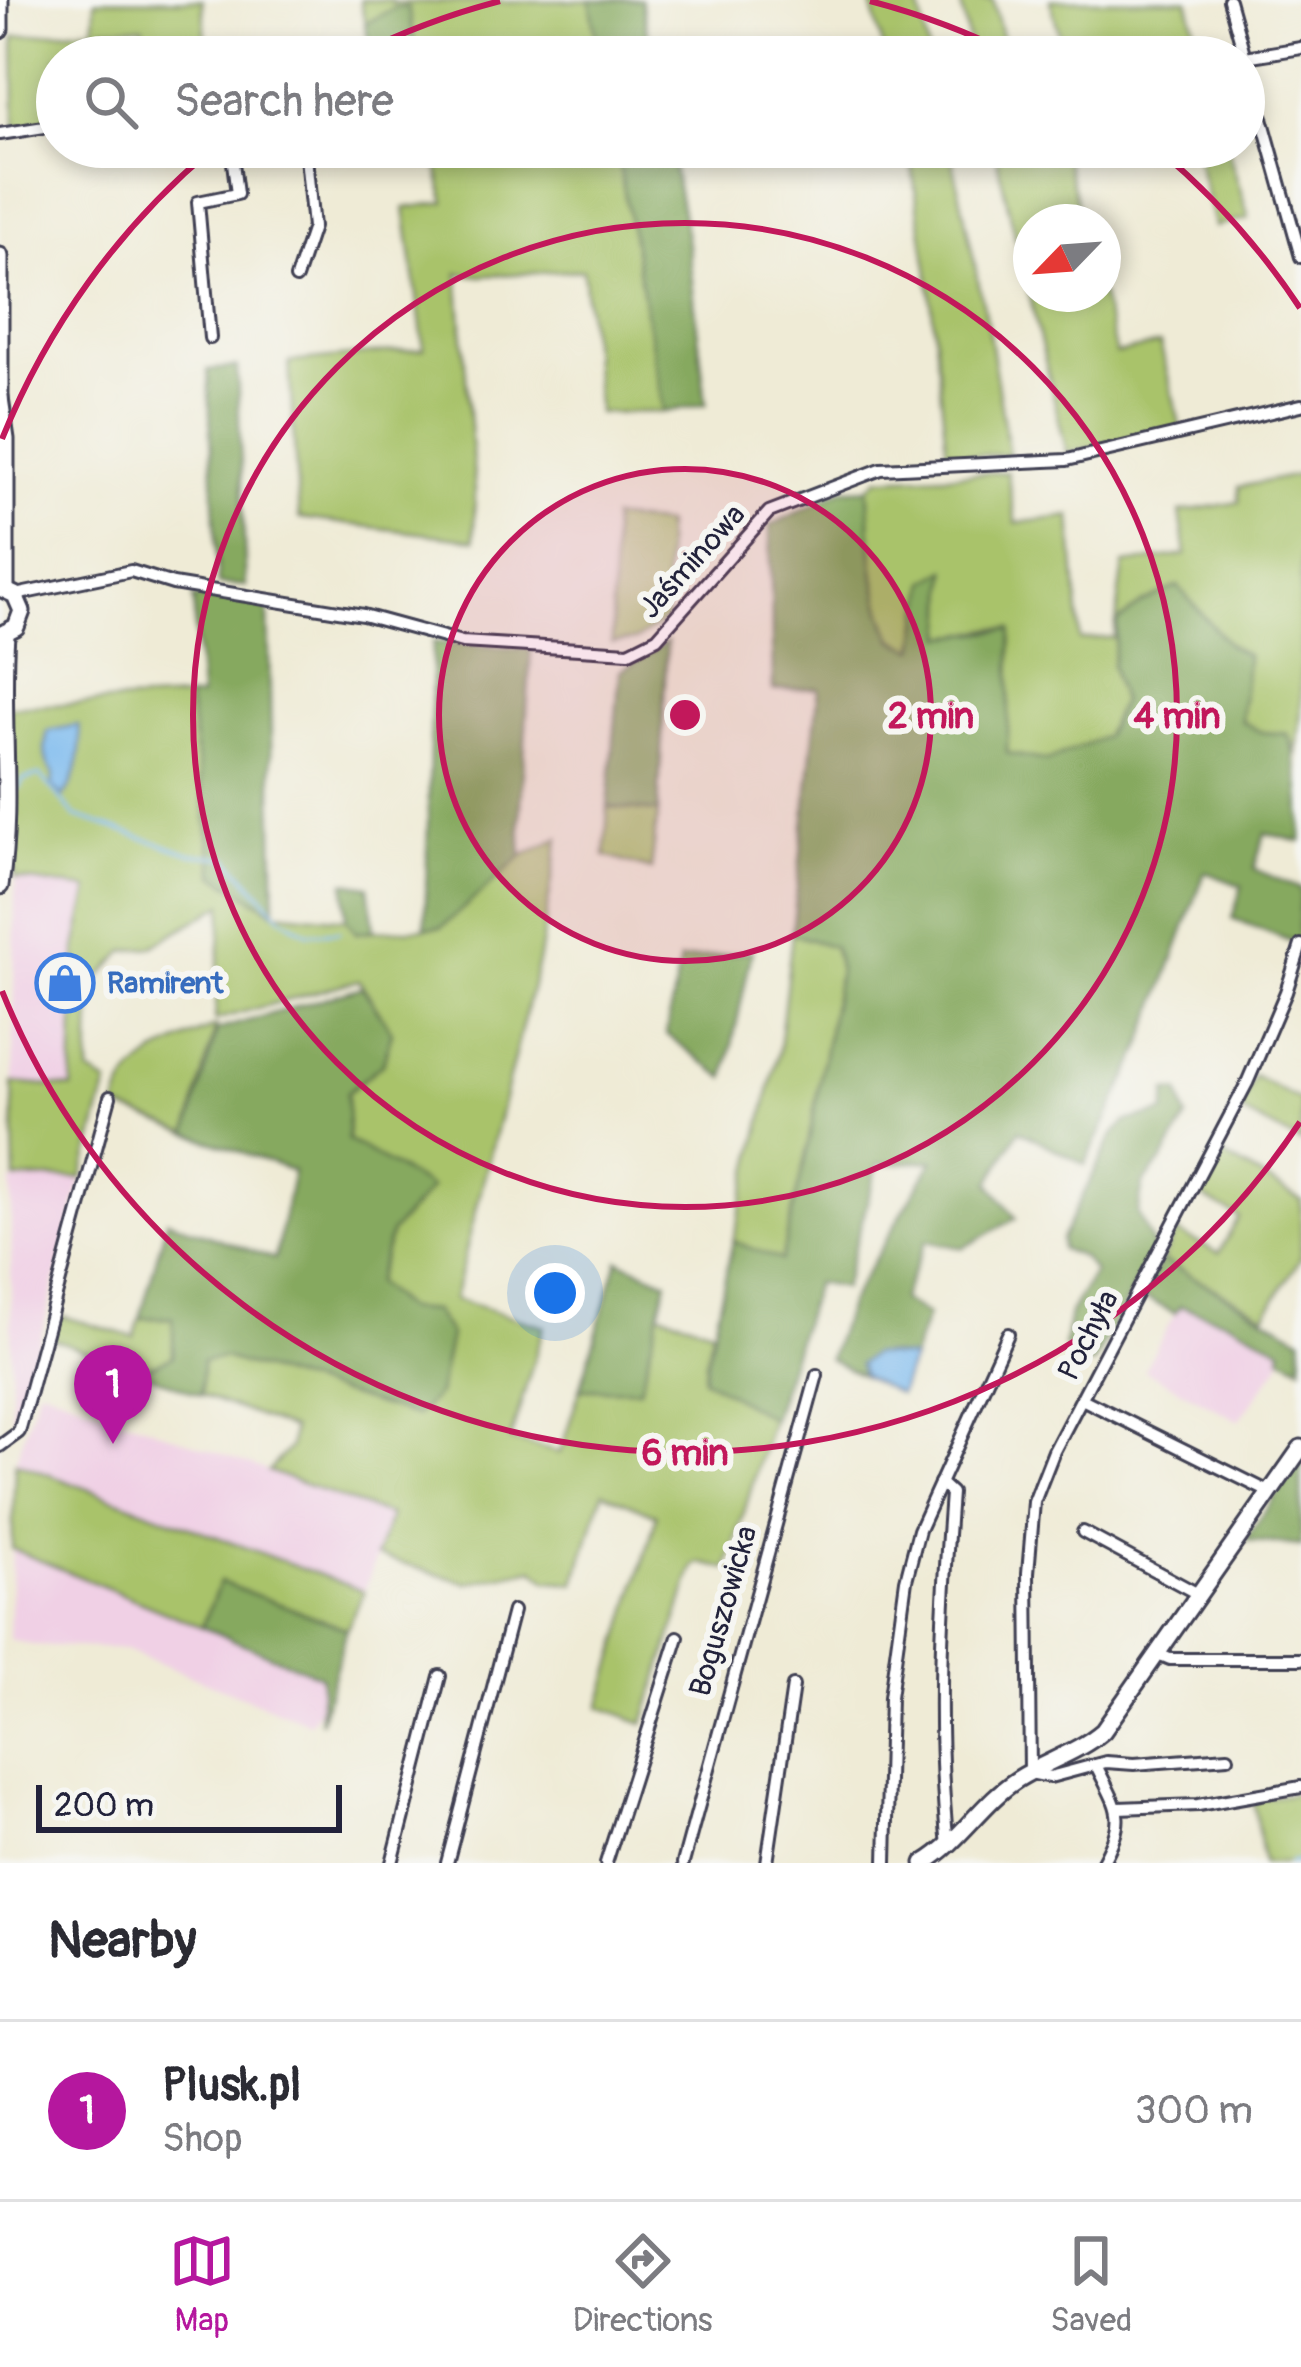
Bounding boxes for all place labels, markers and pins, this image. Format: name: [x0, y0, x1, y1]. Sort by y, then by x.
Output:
centre of rings: [664, 694, 706, 736]
shop icon: Ramirent: [34, 952, 96, 1014]
place label: Ramirent: [107, 965, 224, 1002]
pin: 1: [74, 1345, 152, 1444]

